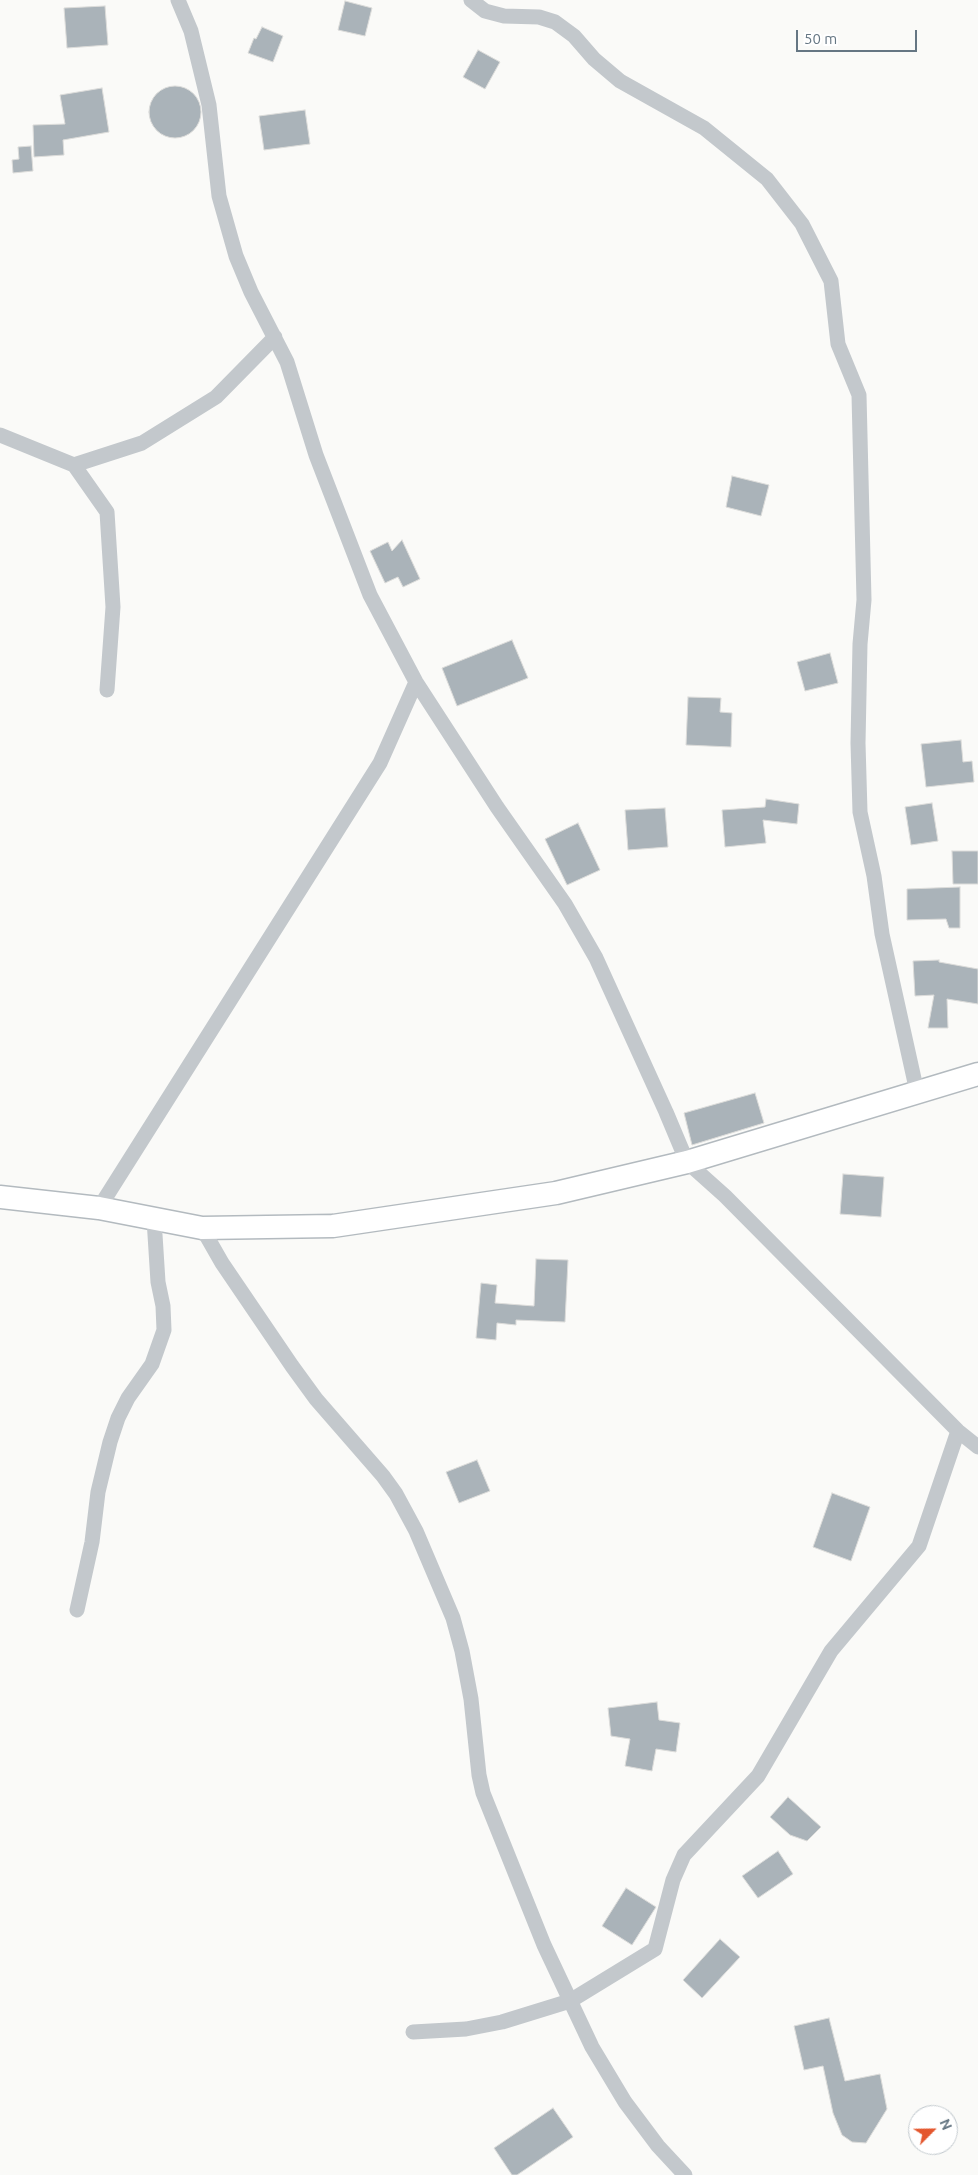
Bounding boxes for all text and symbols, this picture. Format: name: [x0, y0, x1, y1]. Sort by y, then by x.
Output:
scale bar: [798, 20, 919, 52]
text: 50 m: [804, 30, 837, 47]
north arrow: [908, 2105, 958, 2155]
text: N: [936, 2117, 955, 2132]

